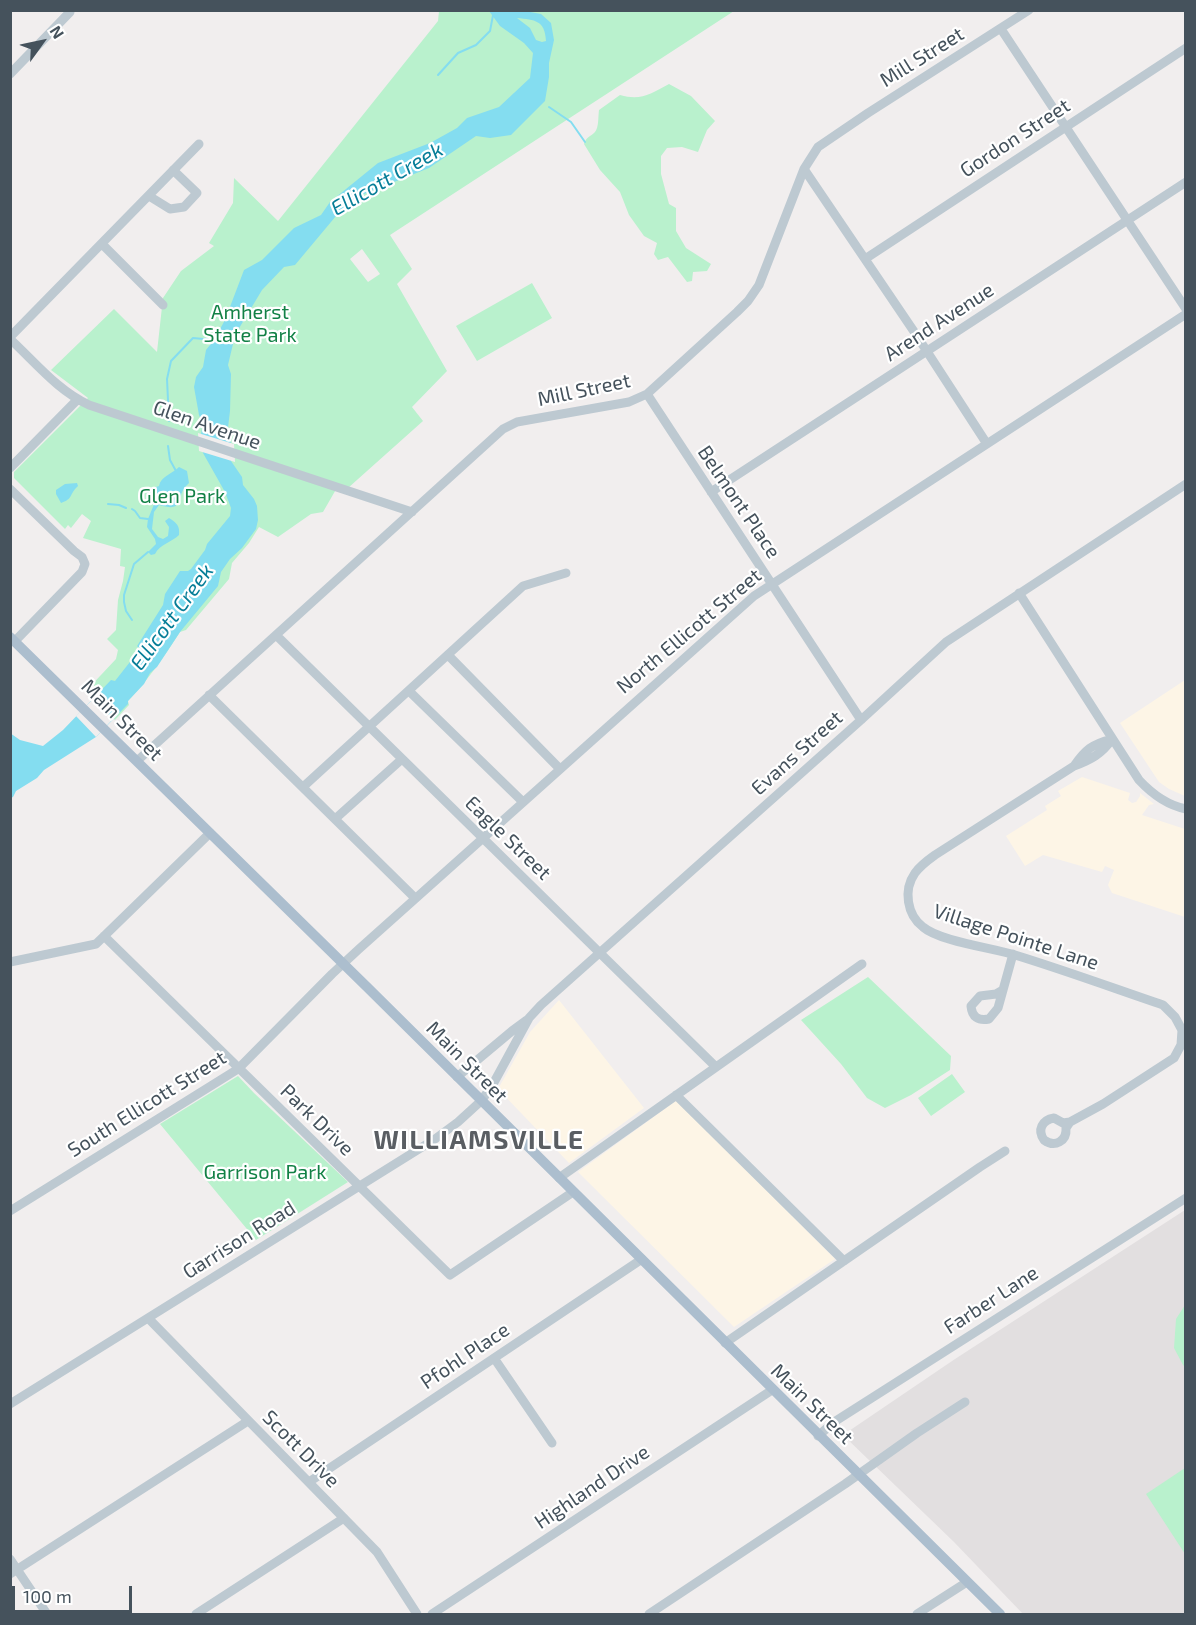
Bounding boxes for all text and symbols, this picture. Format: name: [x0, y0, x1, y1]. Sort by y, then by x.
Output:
north arrow: [12, 12, 72, 72]
text: N: [46, 22, 69, 42]
street label: Mill Street: [876, 22, 968, 92]
street label: Gordon Street: [956, 94, 1074, 182]
water label: Ellicott Creek: [327, 137, 447, 221]
street label: Arend Avenue: [880, 278, 998, 366]
park label: Amherst State Park: [203, 300, 297, 347]
street label: Mill Street: [535, 368, 633, 412]
street label: Glen Avenue: [150, 395, 264, 455]
street label: Belmont Place: [692, 441, 786, 563]
park label: Glen Park: [139, 484, 225, 508]
water label: Ellicott Creek: [125, 559, 219, 675]
street label: North Ellicott Street: [612, 563, 766, 699]
street label: Main Street: [76, 674, 168, 766]
street label: Evans Street: [746, 706, 848, 800]
street label: Eagle Street: [460, 791, 556, 885]
street label: Village Pointe Lane: [930, 899, 1102, 975]
street label: Main Street: [421, 1016, 513, 1108]
street label: South Ellicott Street: [63, 1046, 231, 1162]
street label: Park Drive: [275, 1079, 359, 1161]
district label: WILLIAMSVILLE: [373, 1124, 585, 1156]
park label: Garrison Park: [203, 1160, 327, 1184]
street label: Garrison Road: [178, 1196, 300, 1284]
street label: Farber Lane: [939, 1261, 1043, 1339]
street label: Pfohl Place: [416, 1318, 514, 1394]
street label: Main Street: [766, 1359, 858, 1449]
street label: Scott Drive: [257, 1405, 345, 1493]
street label: Highland Drive: [530, 1440, 654, 1534]
scale bar: [15, 1574, 135, 1612]
text: 100 m: [23, 1585, 72, 1607]

